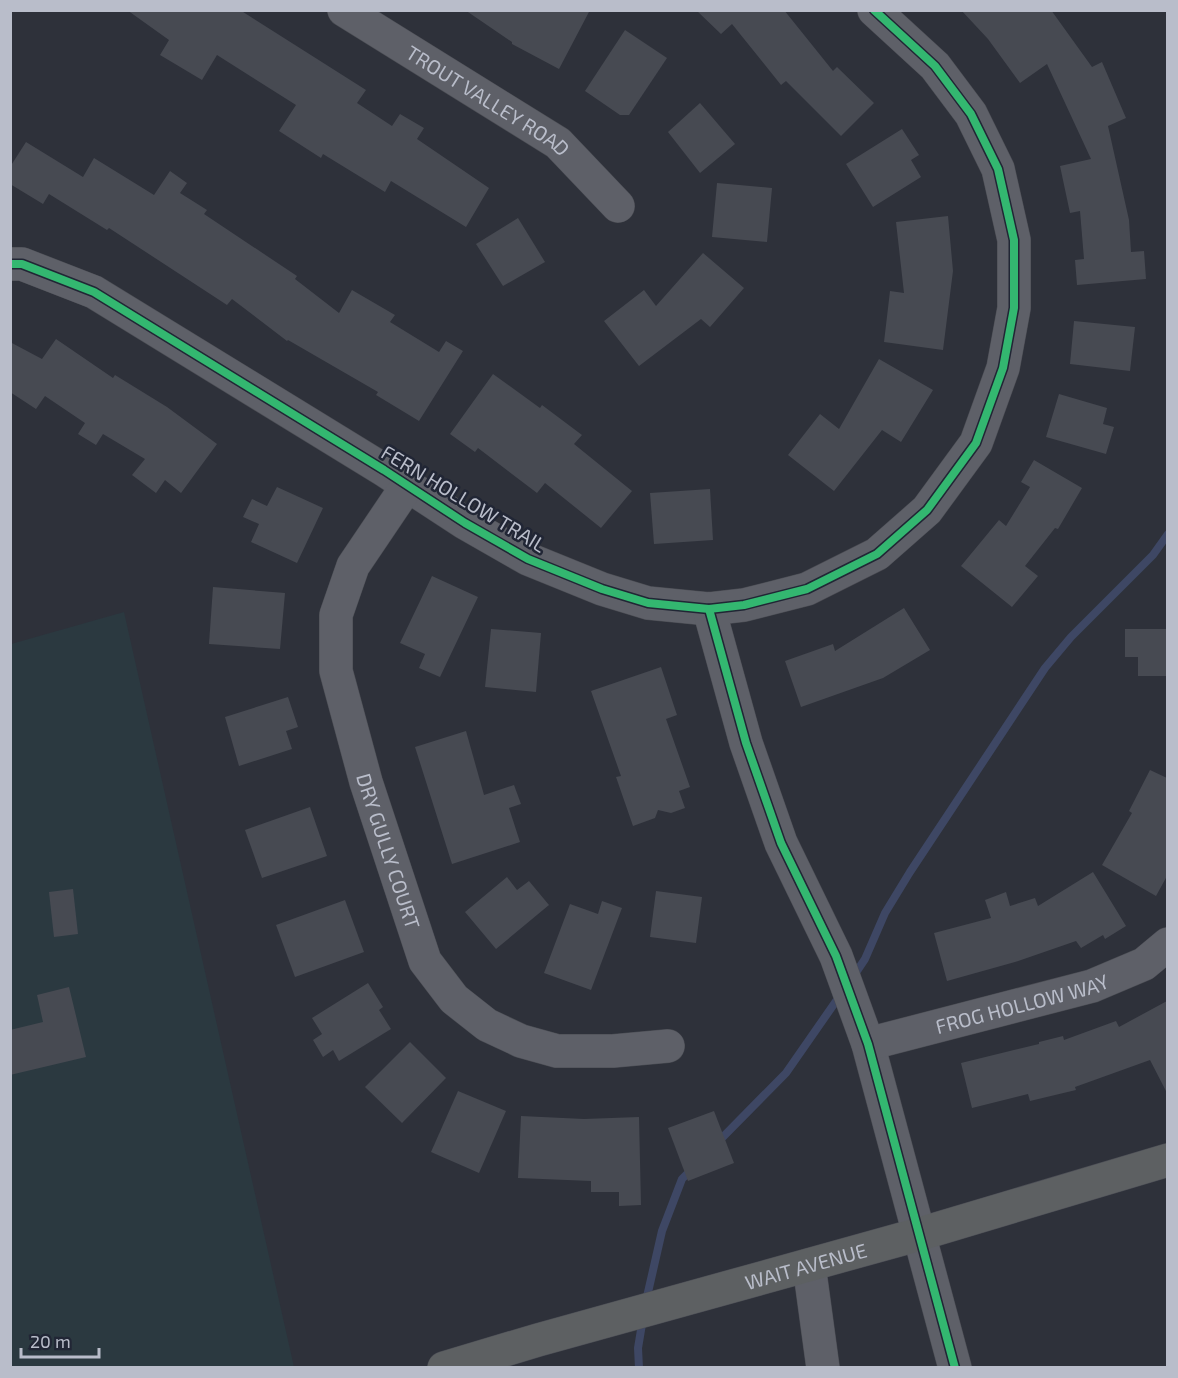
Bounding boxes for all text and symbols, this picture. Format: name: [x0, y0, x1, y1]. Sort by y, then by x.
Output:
street label: TROUT VALLEY ROAD: [402, 40, 575, 160]
street label: FERN HOLLOW TRAIL: [377, 439, 551, 557]
street label: DRY GULLY COURT: [352, 771, 426, 932]
street label: FROG HOLLOW WAY: [933, 968, 1113, 1038]
street label: WAIT AVENUE: [742, 1237, 869, 1294]
scale bar: [21, 1321, 99, 1359]
text: 20 m: [30, 1330, 71, 1352]

